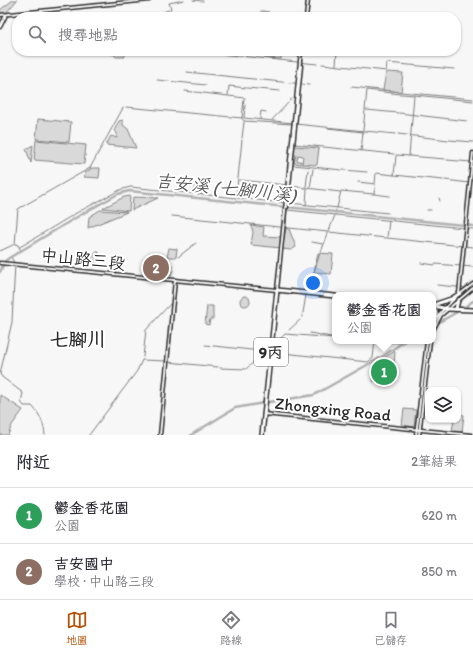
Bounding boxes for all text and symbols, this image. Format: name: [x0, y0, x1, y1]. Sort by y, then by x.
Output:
search box: [12, 12, 461, 56]
icon: search: [26, 23, 48, 45]
text: 搜尋地點: [58, 26, 118, 44]
water label: 吉安溪 (七腳川溪): [154, 170, 299, 206]
street label: 中山路三段: [40, 245, 126, 273]
pin: 2: [143, 253, 169, 283]
your location: [303, 273, 323, 293]
popup: [332, 292, 436, 344]
text: 鬱金香花園: [346, 301, 422, 319]
text: 公園: [346, 320, 373, 335]
district label: 七腳川: [49, 328, 107, 351]
road number: 9丙: [254, 338, 288, 366]
pin: 1: [371, 357, 397, 387]
map controls: [425, 387, 461, 423]
button: layers: [425, 387, 461, 423]
street label: Zhongxing Road: [274, 393, 393, 425]
text: 附近: [16, 452, 50, 472]
text: 2筆結果: [411, 454, 457, 469]
text: 鬱金香花園: [54, 499, 129, 517]
text: 1: [26, 508, 32, 523]
text: 620 m: [421, 508, 457, 523]
text: 公園: [54, 518, 80, 533]
text: 吉安國中: [54, 555, 114, 573]
text: 2: [26, 564, 32, 579]
text: 850 m: [421, 564, 457, 579]
text: 學校 · 中山路三段: [54, 574, 154, 589]
tab: 地圖: [66, 609, 88, 647]
tab: 路線: [220, 609, 242, 647]
tab: 已儲存: [374, 609, 407, 647]

